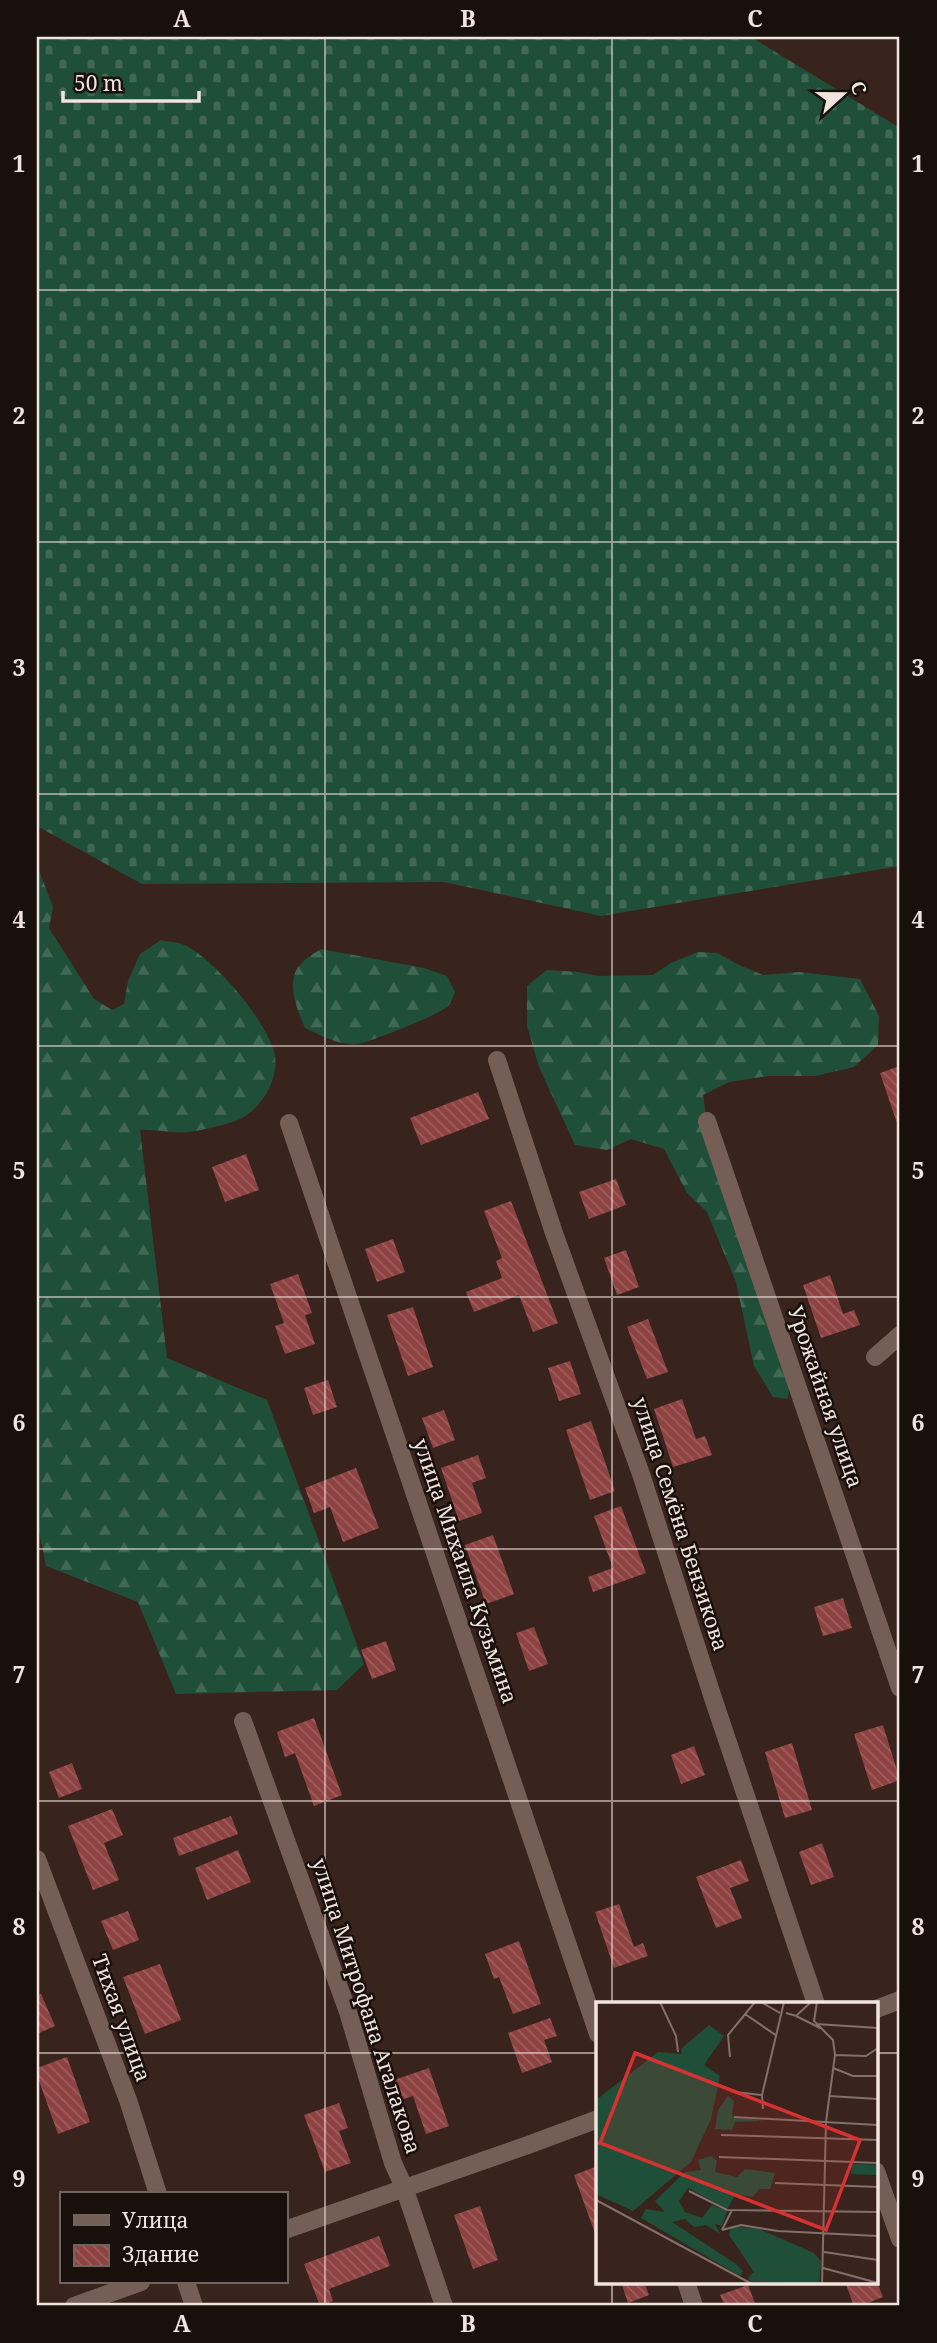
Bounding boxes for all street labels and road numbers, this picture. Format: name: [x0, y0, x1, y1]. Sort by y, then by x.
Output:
street label: Урожайная улица: [782, 1302, 870, 1491]
street label: улица Семёна Бензикова: [627, 1393, 735, 1654]
street label: улица Михаила Кузьмина: [407, 1434, 525, 1707]
street label: улица Митрофана Агалакова: [306, 1854, 428, 2157]
street label: Тихая улица: [86, 1950, 158, 2085]

